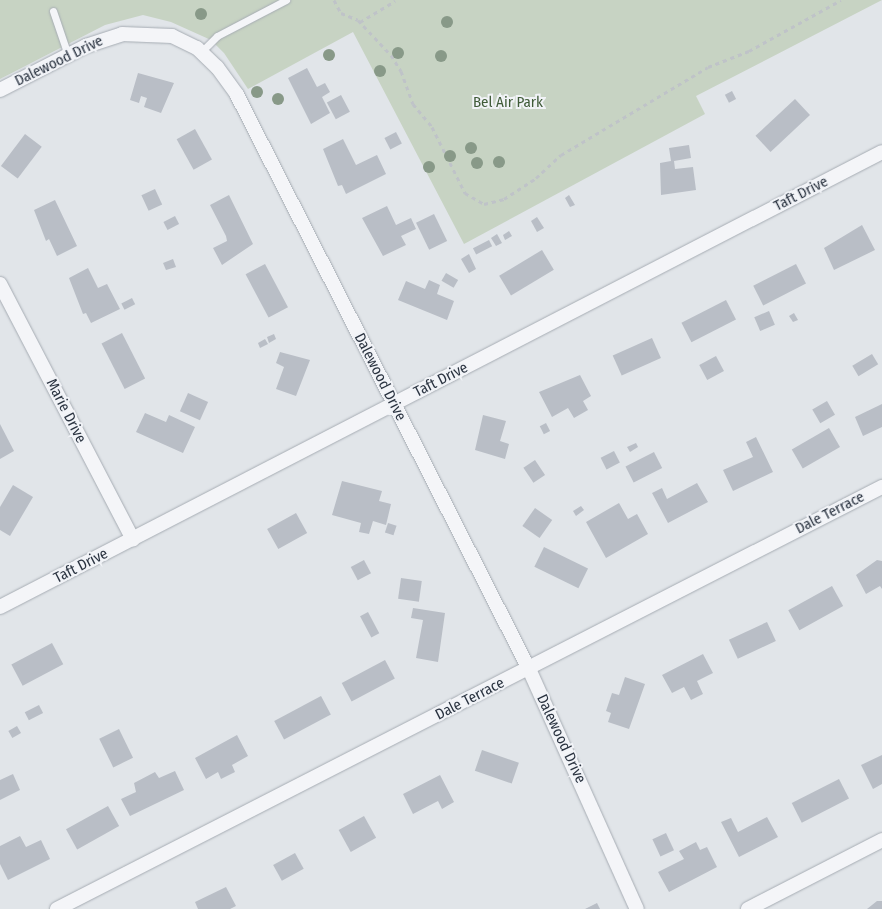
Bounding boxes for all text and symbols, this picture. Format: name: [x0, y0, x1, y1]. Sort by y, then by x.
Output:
street label: Dalewood Drive: [12, 32, 106, 90]
park label: Bel Air Park: [473, 94, 543, 112]
street label: Taft Drive: [771, 173, 831, 215]
street label: Dalewood Drive: [350, 330, 410, 424]
street label: Taft Drive: [411, 359, 471, 401]
street label: Marie Drive: [42, 376, 90, 446]
street label: Dale Terrace: [792, 488, 868, 538]
street label: Taft Drive: [51, 545, 111, 587]
street label: Dale Terrace: [432, 674, 508, 724]
street label: Dalewood Drive: [533, 692, 589, 786]

